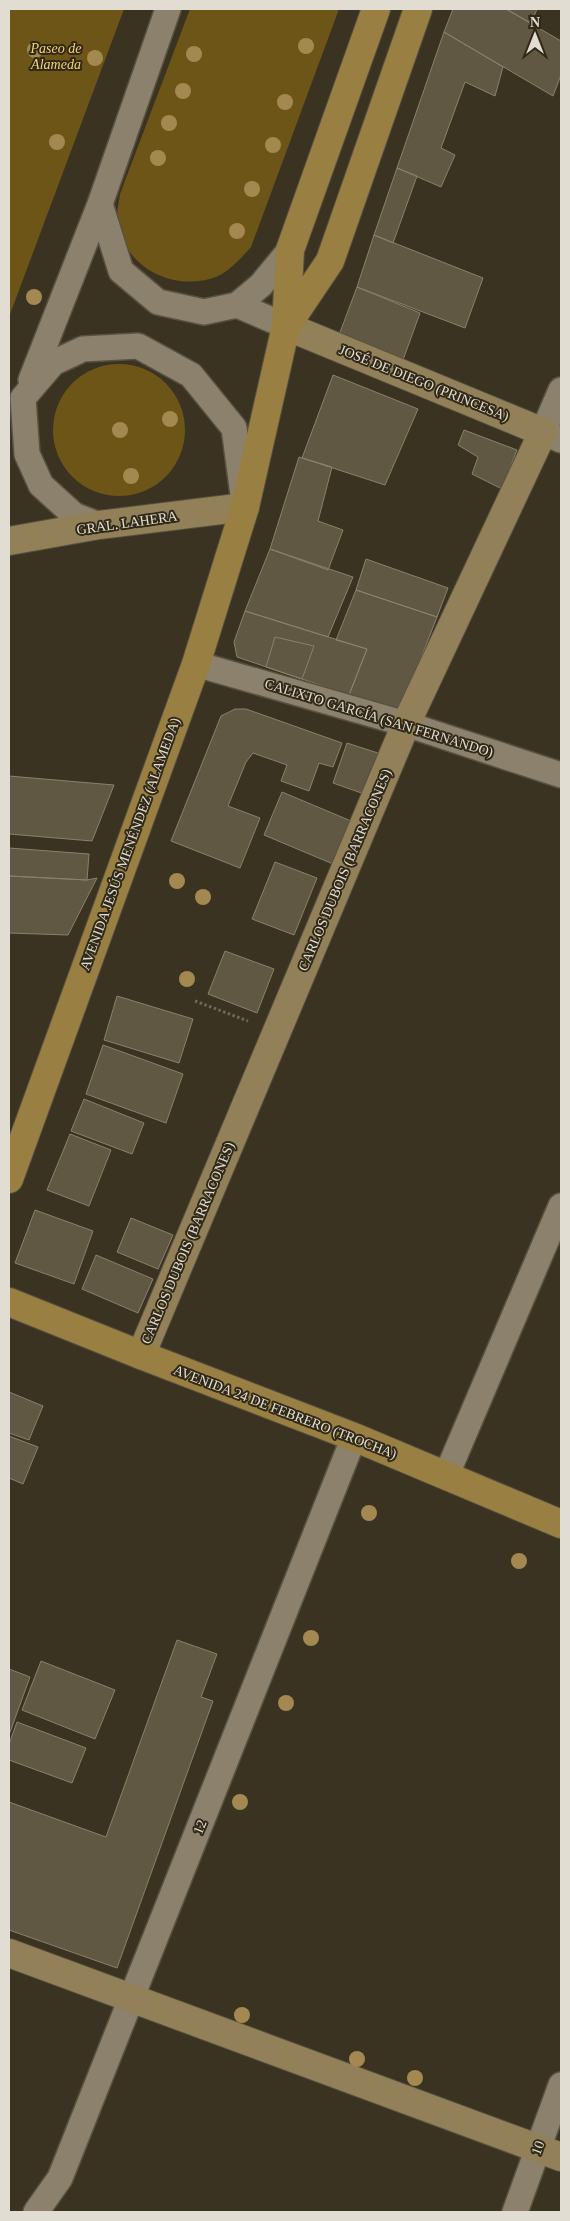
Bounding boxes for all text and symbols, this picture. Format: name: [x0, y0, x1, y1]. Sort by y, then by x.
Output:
north arrow: [510, 10, 560, 60]
text: N: [530, 15, 540, 30]
park label: Paseo de Alameda: [30, 41, 81, 72]
street label: JOSÉ DE DIEGO (PRINCESA): [337, 341, 512, 425]
street label: GRAL. LAHERA: [76, 508, 179, 538]
street label: CALIXTO GARCÍA (SAN FERNANDO): [263, 675, 496, 761]
street label: AVENIDA JESÚS MENÉNDEZ (ALAMEDA): [76, 715, 184, 973]
street label: CARLOS DUBOIS (BARRACONES): [296, 767, 396, 974]
street label: CARLOS DUBOIS (BARRACONES): [139, 1140, 239, 1347]
street label: AVENIDA 24 DE FEBRERO (TROCHA): [171, 1362, 399, 1463]
street label: 12: [190, 1818, 210, 1836]
street label: 10: [529, 2139, 547, 2157]

